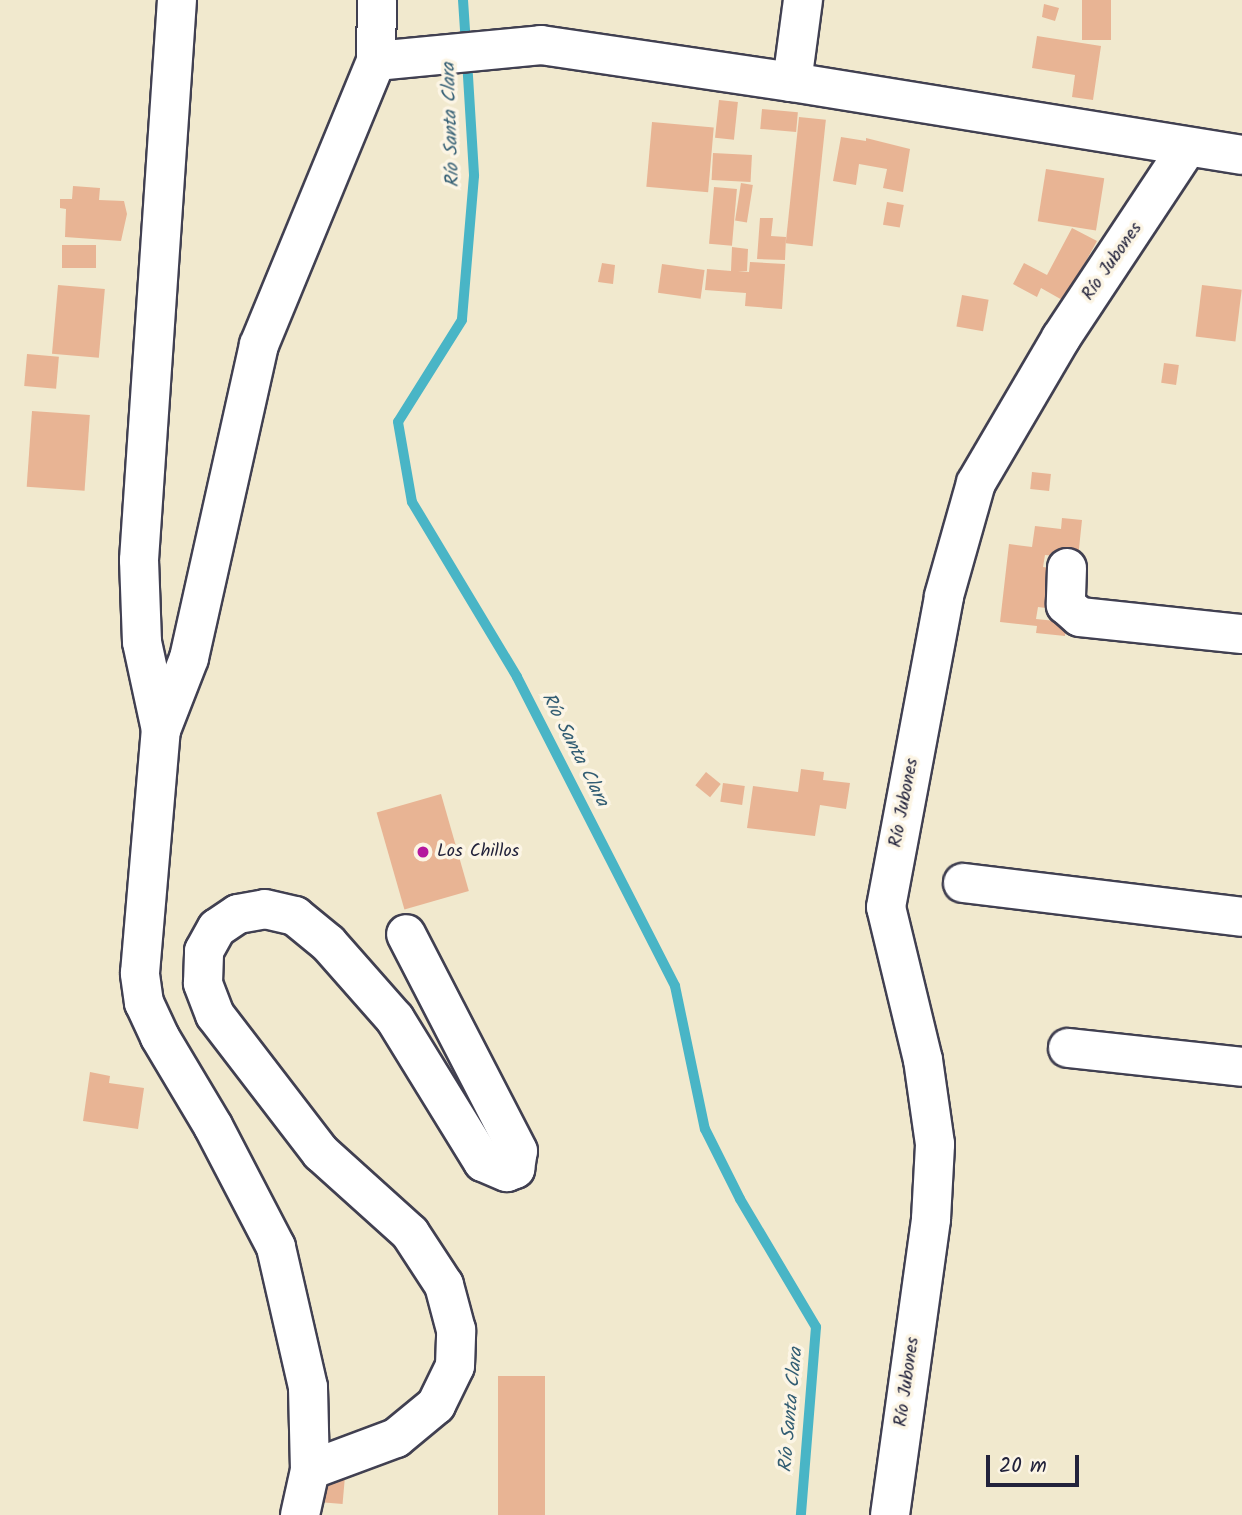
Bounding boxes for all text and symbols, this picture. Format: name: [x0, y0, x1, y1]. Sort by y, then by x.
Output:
water label: Río Santa Clara: [438, 62, 466, 188]
street label: Río Jubones: [1078, 219, 1148, 305]
water label: Río Santa Clara: [535, 689, 613, 811]
street label: Río Jubones: [886, 757, 924, 849]
place label: Los Chillos: [437, 841, 519, 863]
marker: Los Chillos: [415, 844, 431, 860]
street label: Río Jubones: [891, 1336, 925, 1428]
water label: Río Santa Clara: [775, 1347, 809, 1473]
scale bar: [990, 1442, 1083, 1486]
text: 20 m: [999, 1450, 1047, 1483]

